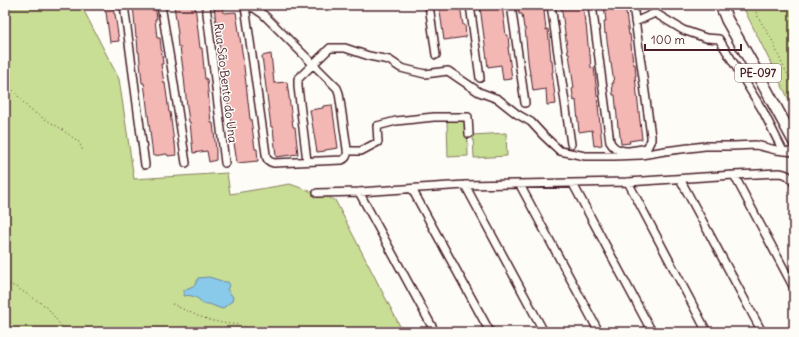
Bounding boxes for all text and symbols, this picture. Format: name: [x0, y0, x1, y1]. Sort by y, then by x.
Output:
street label: Rua São Bento do Una: [211, 22, 241, 144]
scale bar: [645, 26, 741, 52]
text: 100 m: [651, 32, 685, 47]
road number: PE-097: [735, 64, 781, 82]

